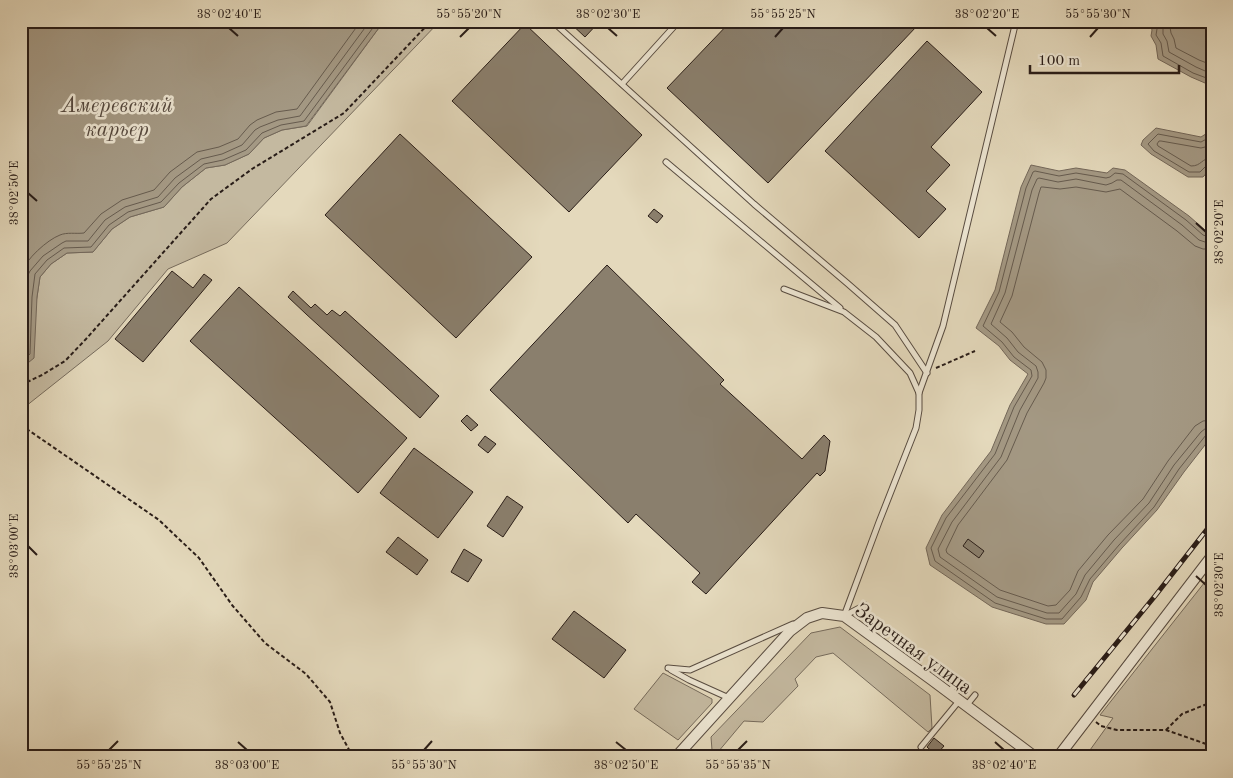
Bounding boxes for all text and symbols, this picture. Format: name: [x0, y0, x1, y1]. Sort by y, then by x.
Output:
text: 55°55'20"N: [436, 8, 502, 21]
text: 55°55'25"N: [750, 8, 816, 21]
text: 55°55'30"N: [1065, 8, 1131, 21]
text: 38°02'40"E: [197, 9, 261, 21]
text: 38°02'30"E: [576, 9, 640, 21]
text: 38°02'20"E: [955, 9, 1019, 21]
scale bar: [1030, 42, 1179, 74]
text: 100 m: [1038, 54, 1080, 69]
water label: Амеревский карьер: [60, 96, 173, 141]
text: 38°02'50"E: [8, 161, 21, 225]
text: 38°02'20"E: [1214, 200, 1226, 264]
text: 38°03'00"E: [9, 514, 21, 578]
text: 38°02'30"E: [1214, 553, 1226, 617]
street label: Заречная улица: [850, 600, 975, 699]
text: 55°55'25"N: [76, 759, 142, 772]
text: 55°55'30"N: [391, 759, 457, 772]
text: 38°02'50"E: [594, 759, 658, 772]
text: 55°55'35"N: [705, 759, 771, 772]
text: 38°03'00"E: [215, 760, 279, 772]
text: 38°02'40"E: [972, 760, 1036, 772]

